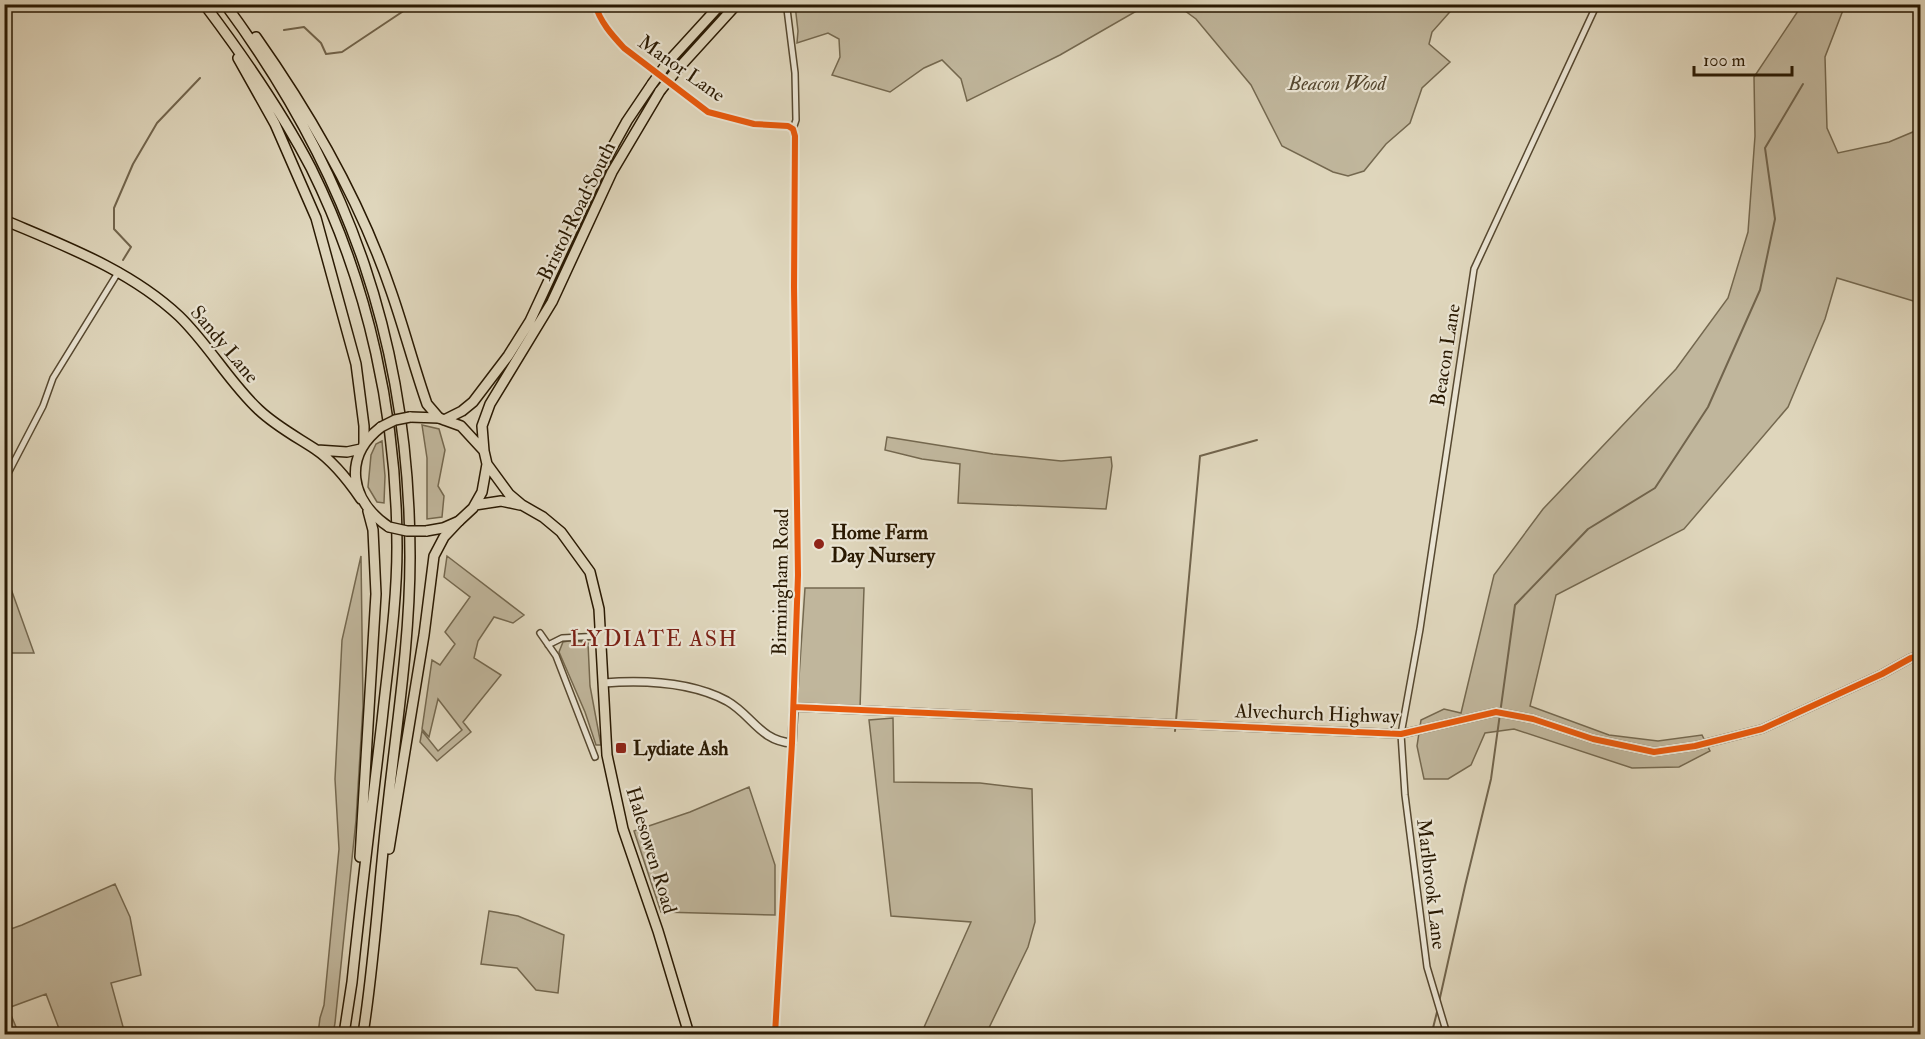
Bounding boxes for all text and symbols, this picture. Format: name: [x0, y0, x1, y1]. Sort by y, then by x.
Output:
street label: Manor Lane: [633, 29, 730, 107]
scale bar: [1694, 39, 1792, 77]
text: 100 m: [1703, 49, 1746, 72]
park label: Beacon Wood: [1287, 71, 1387, 96]
street label: Bristol Road South: [532, 137, 621, 285]
street label: Sandy Lane: [185, 300, 264, 388]
street label: Beacon Lane: [1425, 302, 1466, 408]
street label: Birmingham Road: [767, 508, 794, 656]
place label: Home Farm Day Nursery: [831, 520, 936, 569]
marker: Home Farm Day Nursery: [812, 537, 826, 551]
district label: LYDIATE ASH: [570, 625, 738, 653]
street label: Alvechurch Highway: [1233, 698, 1401, 729]
place label: Lydiate Ash: [633, 736, 729, 762]
marker: Lydiate Ash: [614, 741, 628, 755]
street label: Halesowen Road: [620, 784, 683, 917]
street label: Marlbrook Lane: [1411, 817, 1452, 951]

